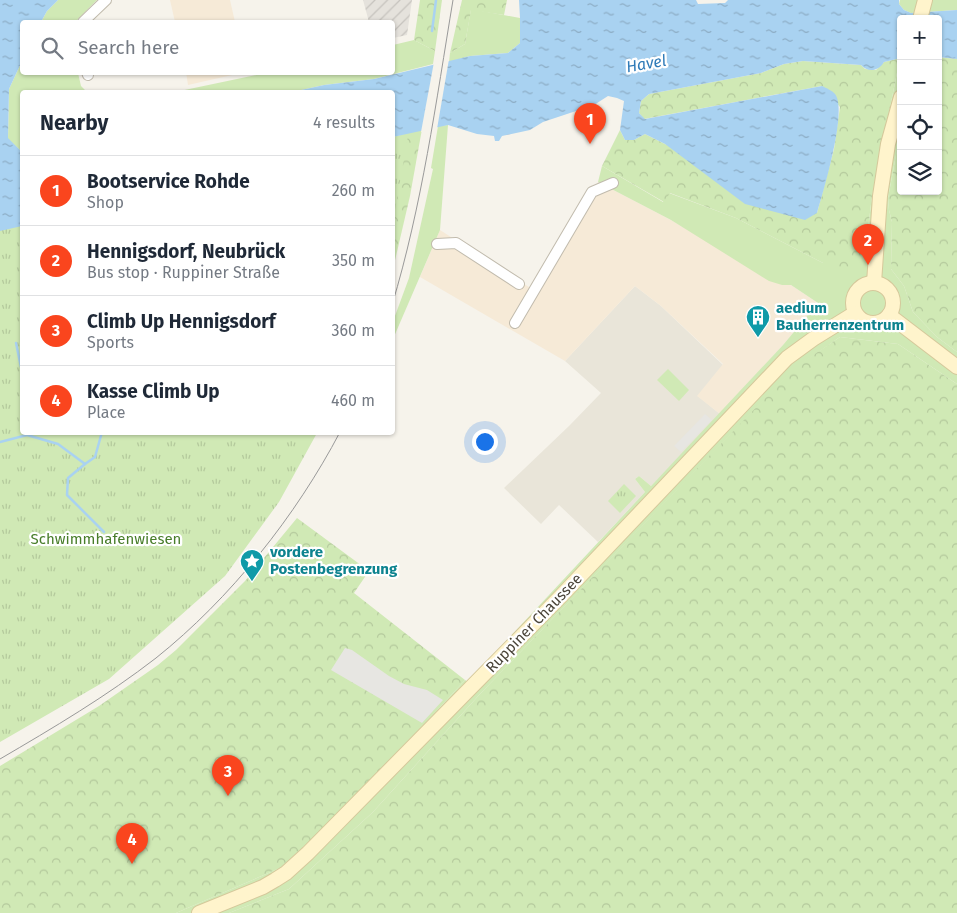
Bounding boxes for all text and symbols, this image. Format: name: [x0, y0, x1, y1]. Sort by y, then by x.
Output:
map controls: [897, 15, 942, 195]
button: +: [897, 15, 942, 60]
search box: [20, 20, 395, 75]
icon: search: [38, 34, 66, 62]
text: Search here: [78, 36, 179, 59]
water label: Havel: [625, 51, 668, 76]
button: −: [897, 60, 942, 105]
pin: 1: [574, 103, 606, 144]
button: locate: [897, 105, 942, 150]
text: Nearby: [40, 110, 108, 136]
text: 4 results: [313, 113, 375, 132]
button: layers: [897, 150, 942, 195]
text: Bootservice Rohde: [87, 170, 250, 193]
text: 1: [52, 181, 60, 200]
text: 260 m: [332, 181, 375, 200]
text: Shop: [87, 193, 124, 212]
pin: 2: [852, 224, 884, 265]
text: Hennigsdorf, Neubrück: [87, 240, 285, 263]
text: 2: [52, 251, 60, 270]
text: 350 m: [332, 251, 375, 270]
text: Bus stop · Ruppiner Straße: [87, 263, 280, 282]
place label: aedium Bauherrenzentrum: [776, 299, 904, 334]
building icon: aedium Bauherrenzentrum: [745, 304, 771, 338]
text: Climb Up Hennigsdorf: [87, 310, 276, 333]
text: 3: [52, 321, 60, 340]
text: 360 m: [332, 321, 375, 340]
text: Sports: [87, 333, 134, 352]
text: Kasse Climb Up: [87, 380, 220, 403]
text: 4: [51, 391, 61, 410]
text: 460 m: [331, 391, 375, 410]
text: Place: [87, 403, 126, 422]
your location: [472, 429, 498, 455]
park label: Schwimmhafenwiesen: [31, 530, 181, 548]
place label: vordere Postenbegrenzung: [269, 543, 398, 578]
place icon: vordere Postenbegrenzung: [239, 548, 265, 582]
street label: Ruppiner Chaussee: [482, 570, 586, 676]
pin: 3: [212, 755, 244, 796]
pin: 4: [116, 823, 148, 864]

